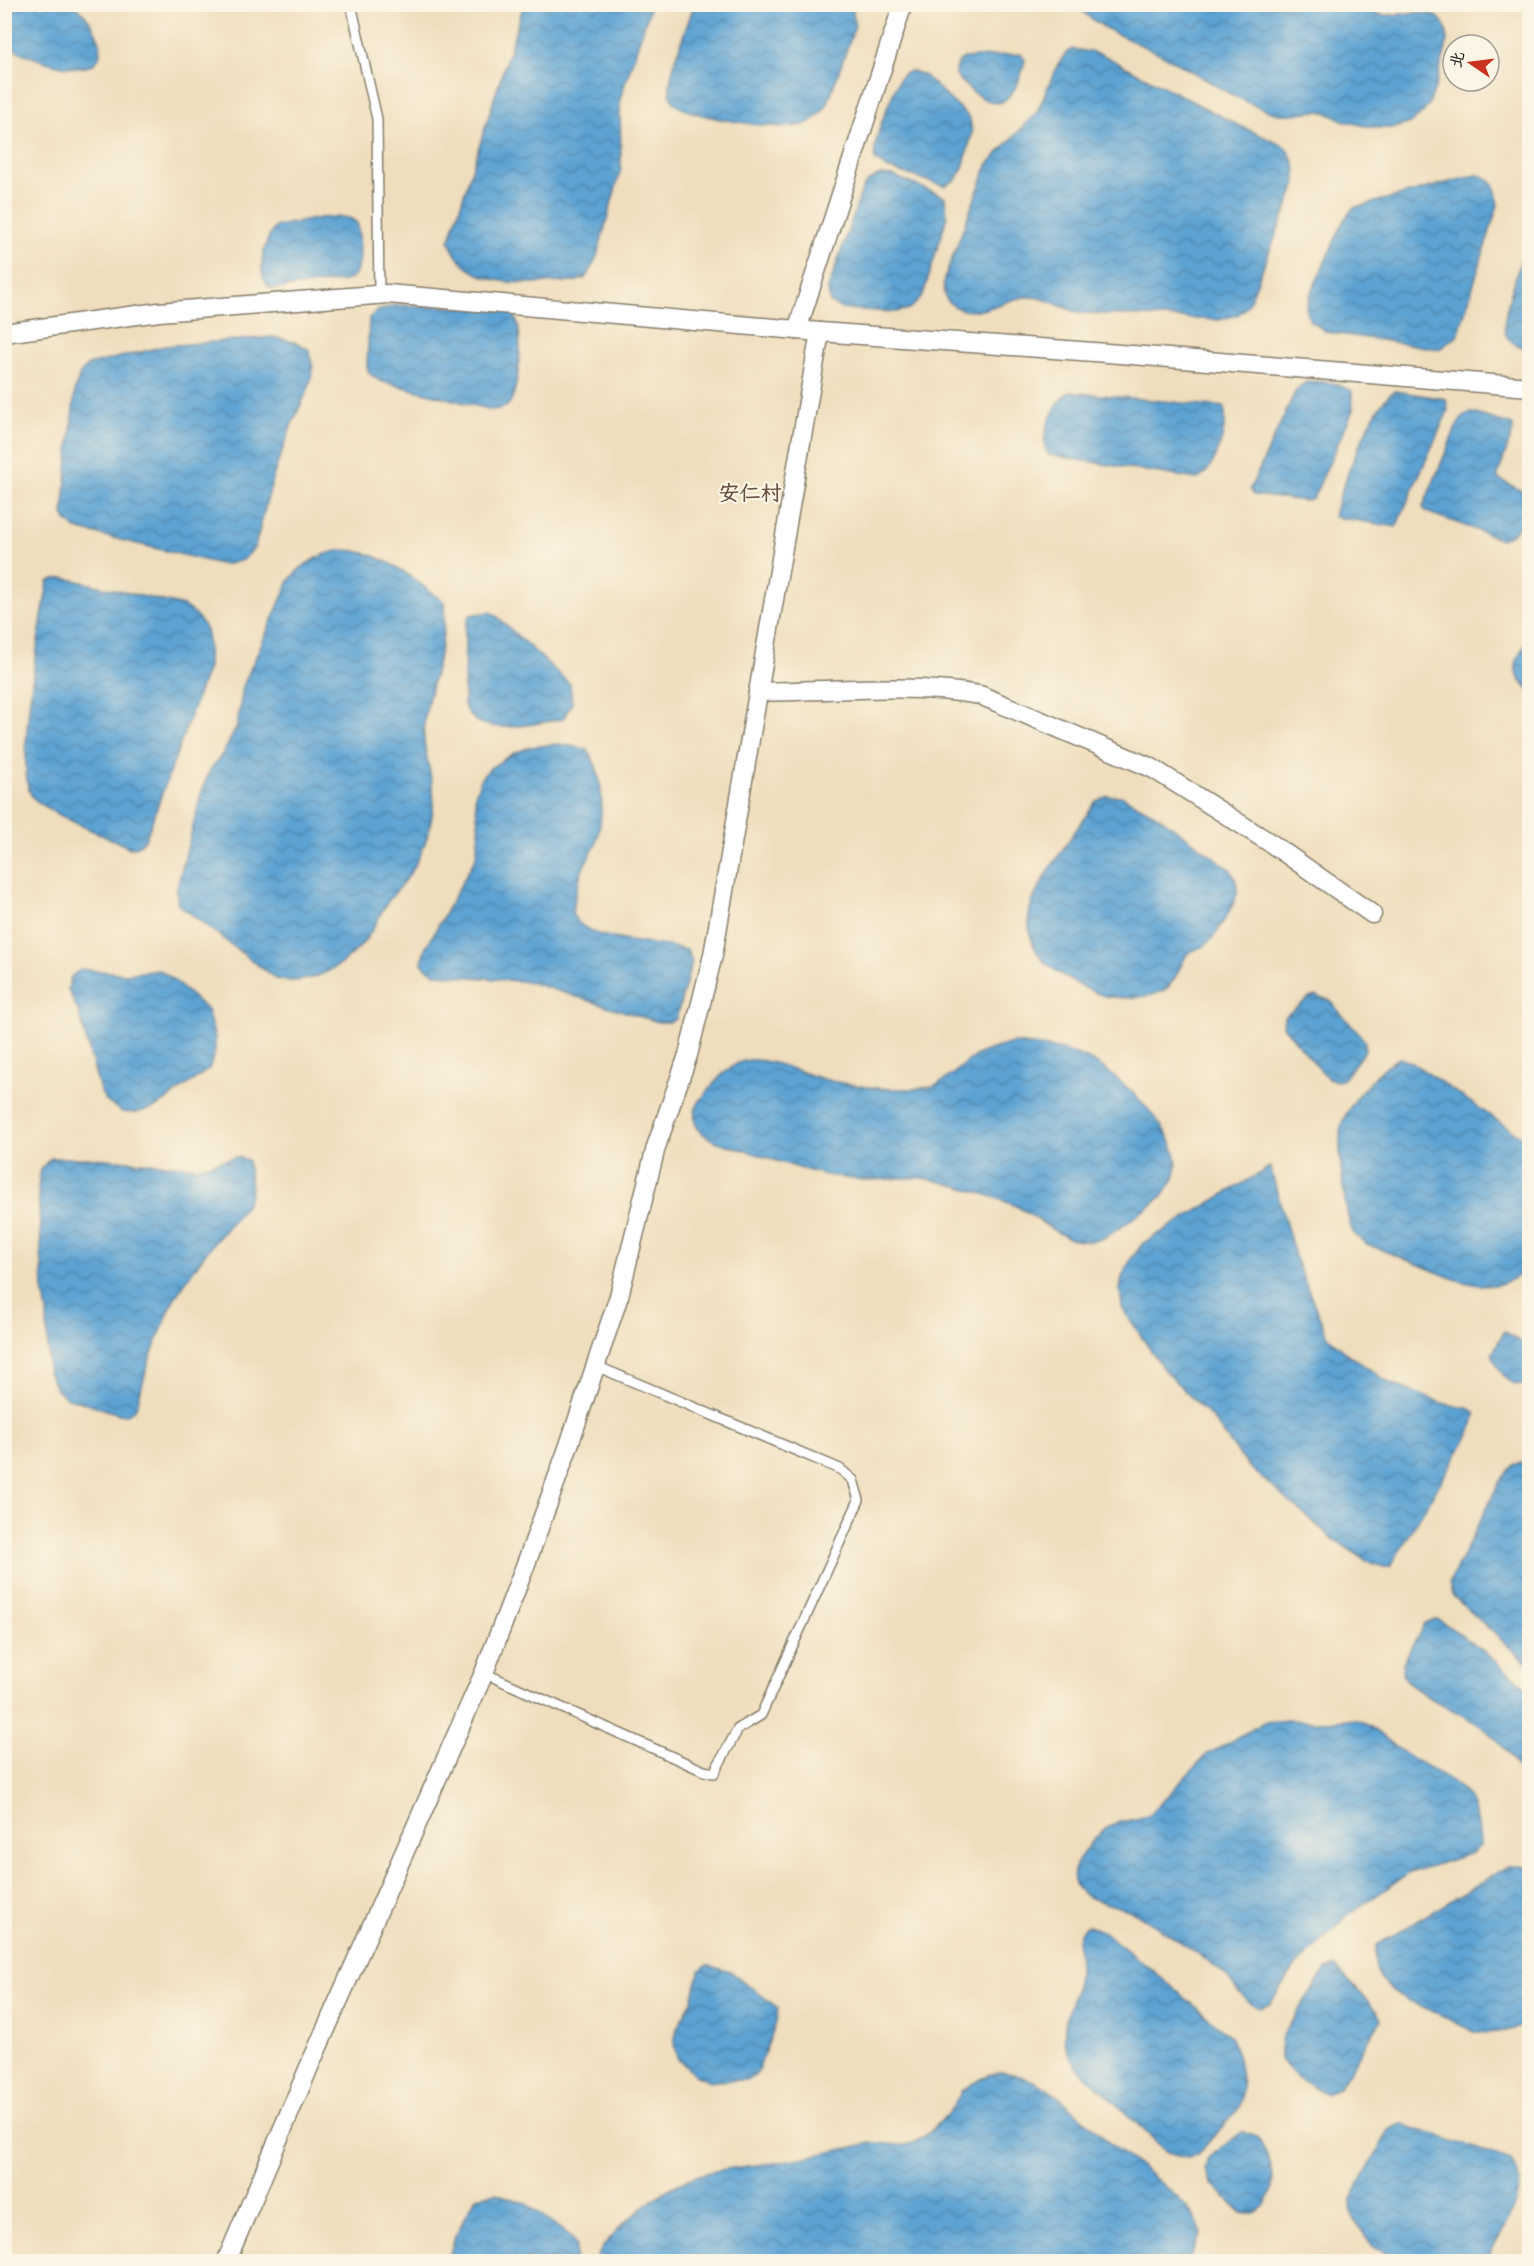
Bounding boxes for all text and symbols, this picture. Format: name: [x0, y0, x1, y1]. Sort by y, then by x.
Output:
north arrow: [1441, 33, 1501, 93]
text: 北: [1446, 49, 1469, 70]
district label: 安仁村: [719, 480, 782, 507]

